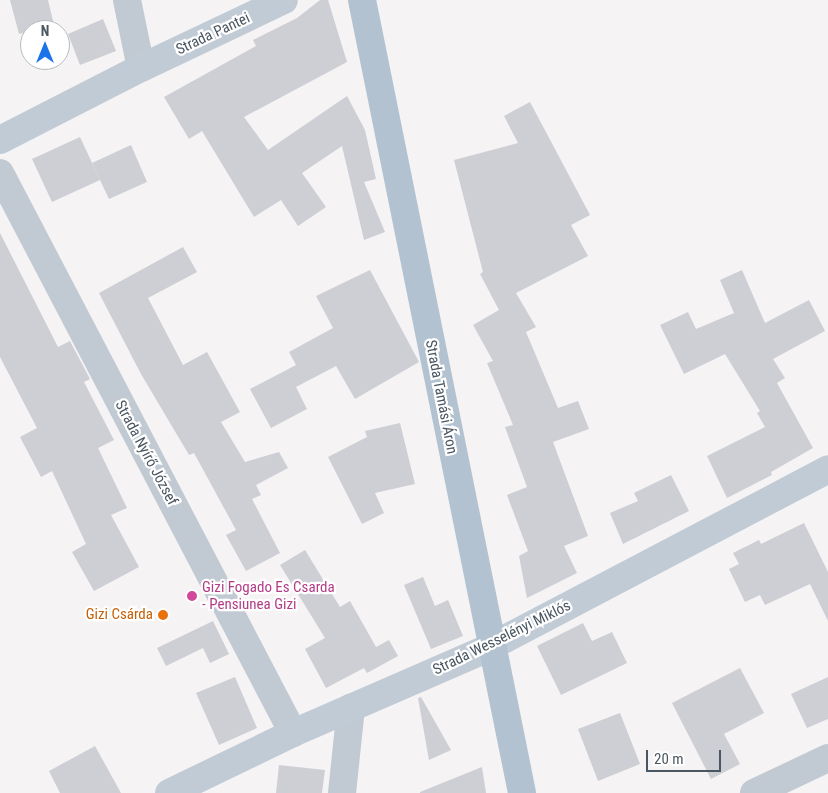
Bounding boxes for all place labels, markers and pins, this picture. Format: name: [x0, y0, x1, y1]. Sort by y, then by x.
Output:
place label: Gizi Fogado Es Csarda - Pensiunea Gizi: [202, 578, 335, 613]
marker: Gizi Fogado Es Csarda - Pensiunea Gizi: [186, 590, 198, 602]
place label: Gizi Csárda: [86, 606, 153, 624]
marker: Gizi Csárda: [157, 609, 169, 621]

